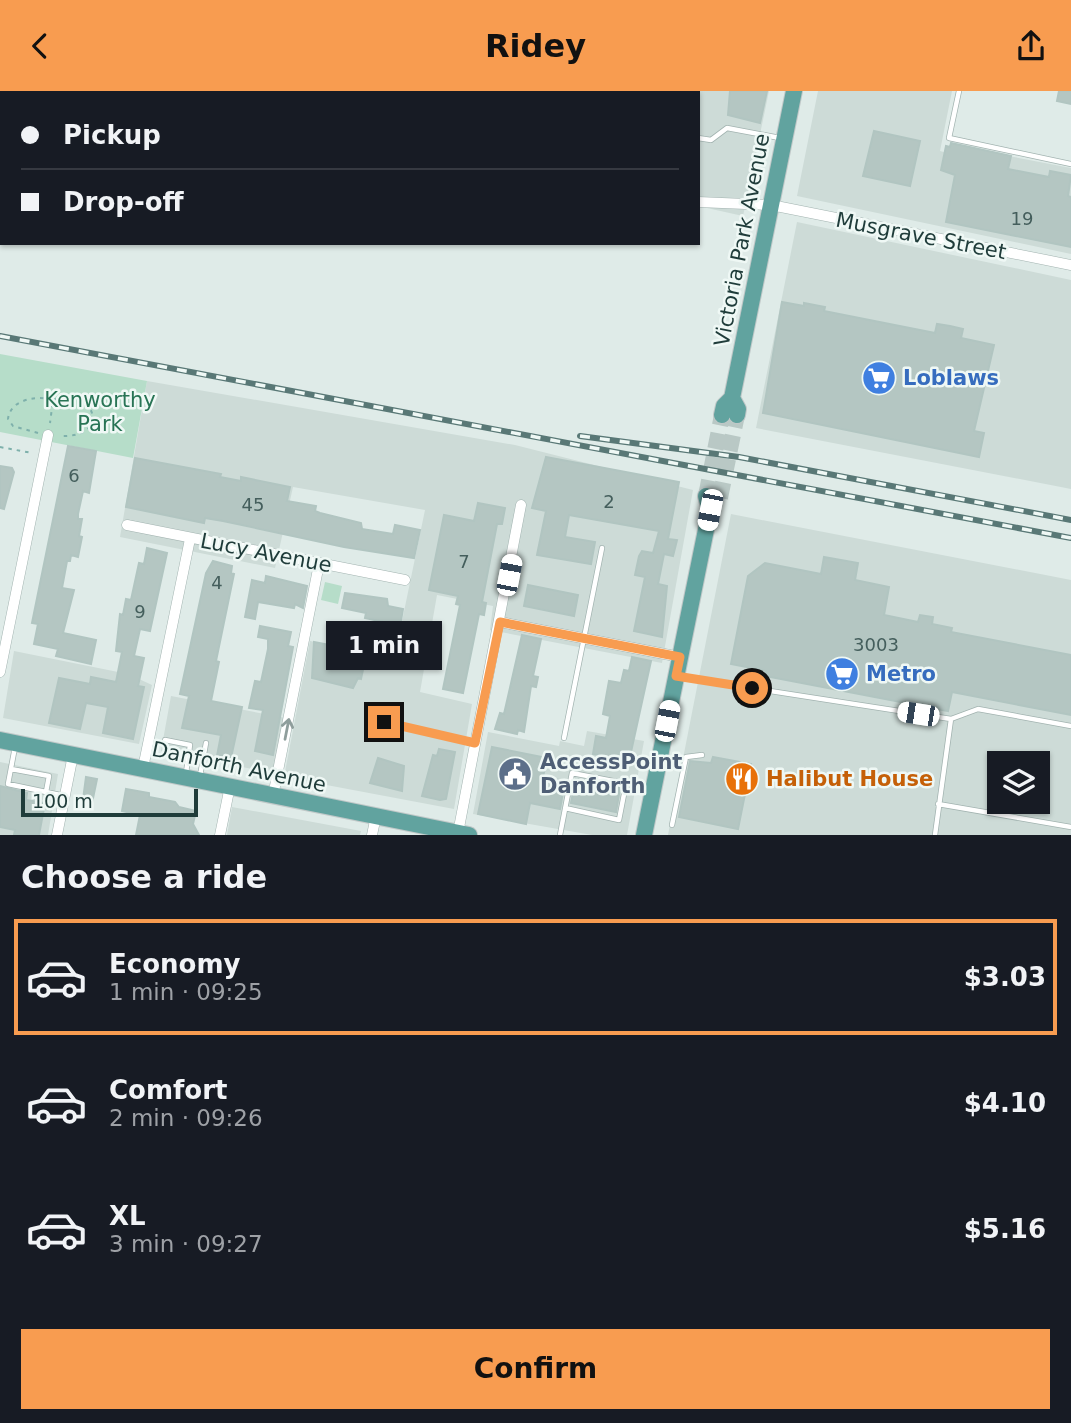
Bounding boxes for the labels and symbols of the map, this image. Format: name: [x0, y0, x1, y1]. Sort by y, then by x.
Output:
street label: Victoria Park Avenue: [710, 131, 774, 349]
street label: Musgrave Street: [834, 208, 1008, 264]
house number: 19: [1011, 208, 1033, 229]
supermarket icon: Loblaws: [860, 359, 898, 397]
place label: Loblaws: [903, 366, 999, 390]
park label: Kenworthy Park: [44, 388, 156, 436]
house number: 6: [68, 465, 80, 486]
car: [696, 487, 725, 533]
house number: 2: [603, 491, 615, 512]
house number: 45: [242, 494, 264, 515]
street label: Lucy Avenue: [198, 529, 334, 577]
house number: 7: [458, 551, 470, 572]
car: [495, 552, 524, 598]
house number: 4: [211, 572, 223, 593]
house number: 9: [134, 601, 146, 622]
callout: 1 min: [326, 621, 442, 669]
house number: 3003: [853, 634, 899, 655]
supermarket icon: Metro: [823, 655, 861, 693]
place label: Metro: [866, 662, 936, 686]
route start: [736, 672, 768, 704]
car: [653, 698, 682, 744]
car: [896, 700, 941, 728]
route end: [368, 706, 400, 738]
one-way arrow: [281, 718, 295, 741]
street label: Danforth Avenue: [150, 737, 328, 797]
place label: AccessPoint Danforth: [540, 750, 682, 798]
public building icon: AccessPoint Danforth: [496, 755, 534, 793]
restaurant icon: Halibut House: [723, 760, 761, 798]
place label: Halibut House: [766, 767, 933, 791]
scale bar: [21, 786, 198, 818]

